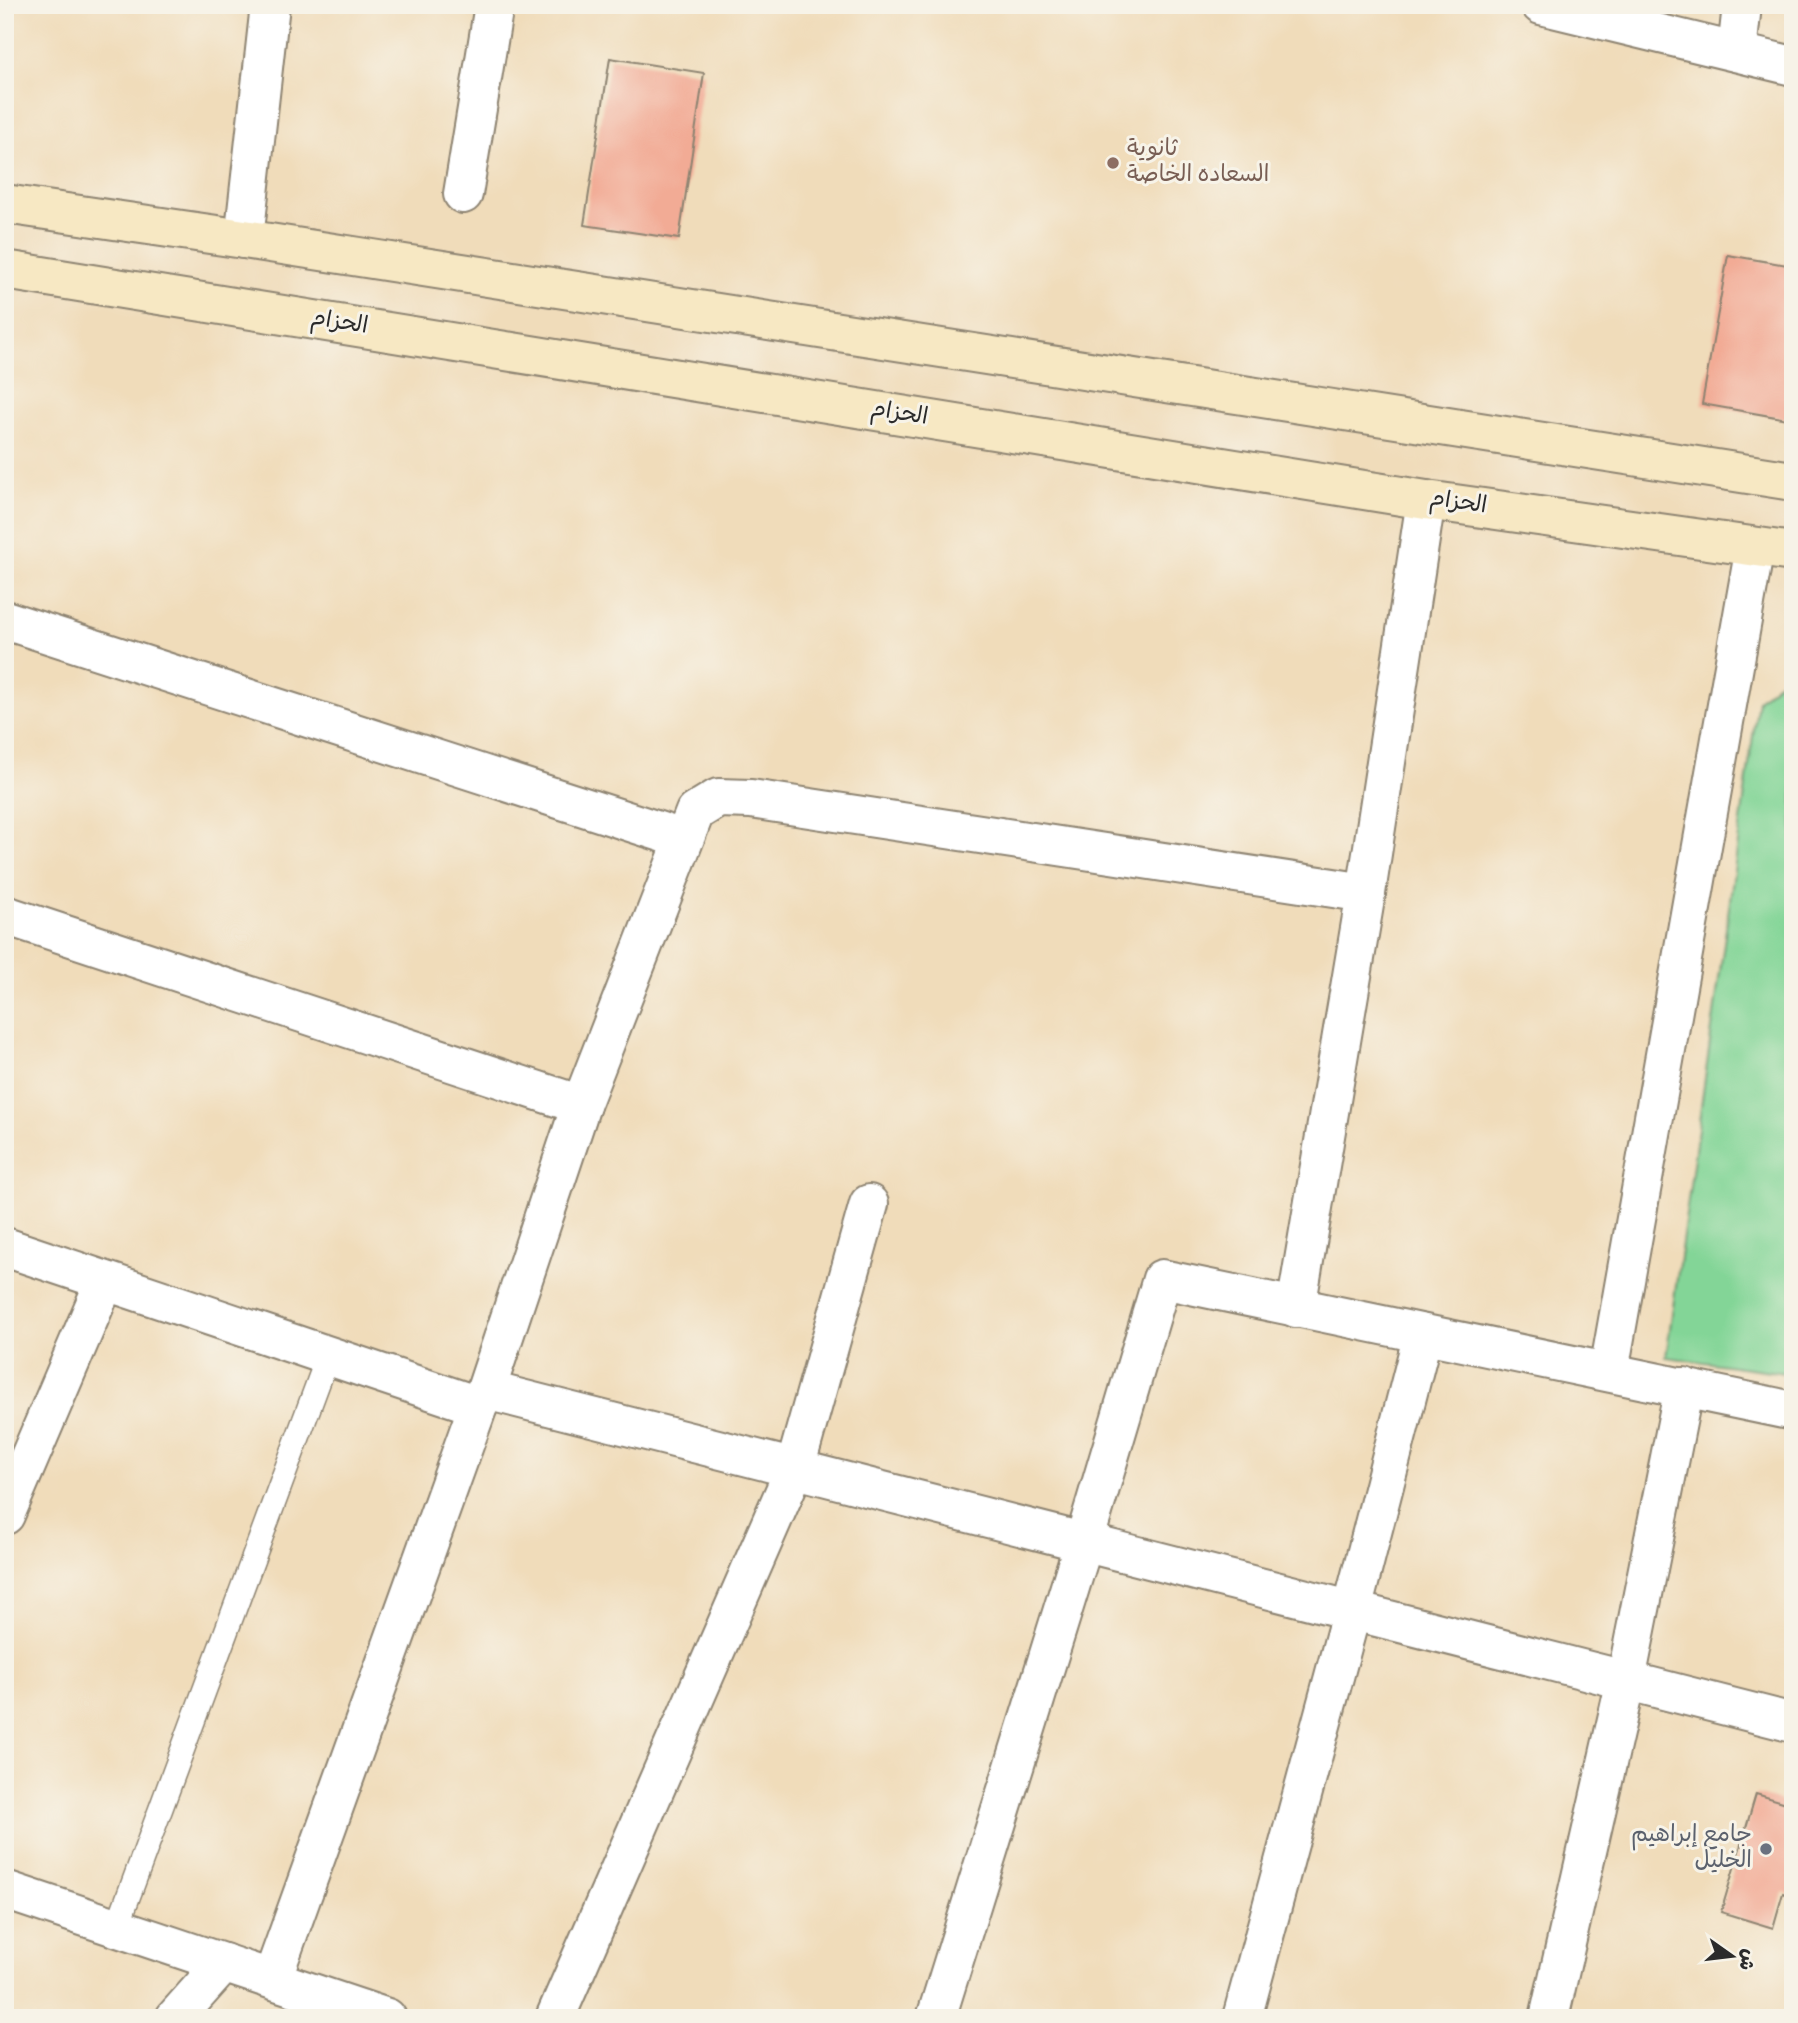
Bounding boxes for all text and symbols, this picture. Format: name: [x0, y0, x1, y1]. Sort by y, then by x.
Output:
place label: ثانوية السعاده الخاصة: [1127, 137, 1269, 190]
marker: ثانوية السعاده الخاصة: [1105, 155, 1121, 171]
street label: الحزام: [308, 306, 370, 342]
street label: الحزام: [868, 397, 930, 433]
street label: الحزام: [1428, 487, 1488, 521]
place label: جامع إبراهيم الخليل: [1631, 1823, 1752, 1876]
marker: جامع إبراهيم الخليل: [1758, 1841, 1774, 1857]
north arrow: [1696, 1922, 1766, 1992]
text: ش: [1731, 1946, 1759, 1972]

